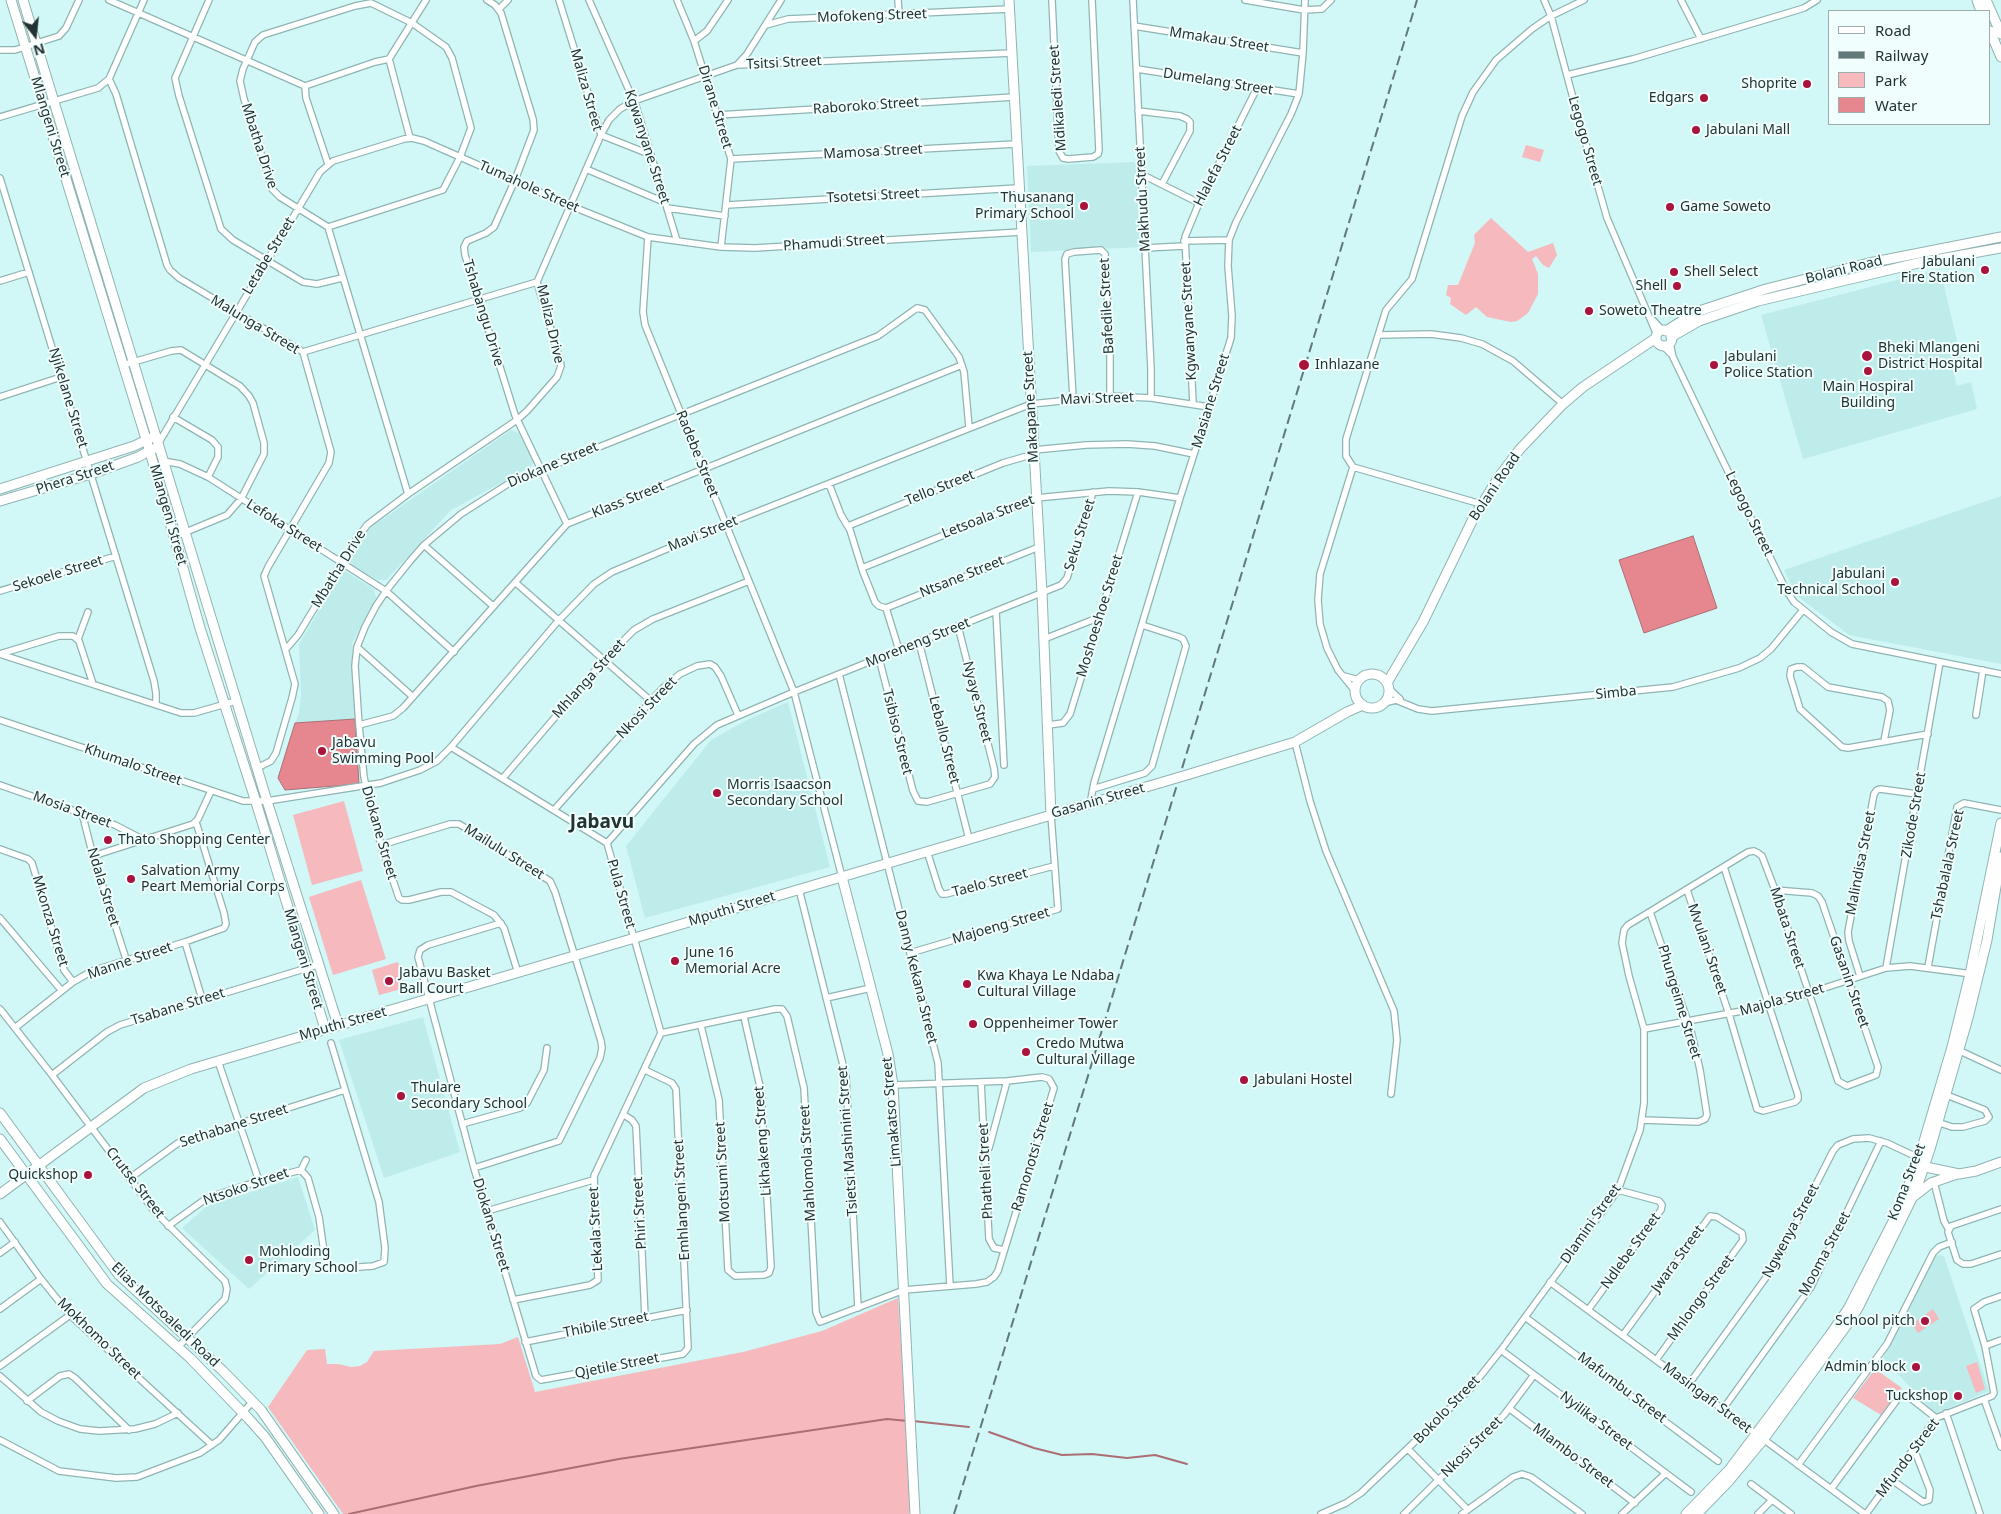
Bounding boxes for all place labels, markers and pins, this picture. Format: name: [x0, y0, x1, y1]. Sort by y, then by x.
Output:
place label: Shoprite: [1741, 76, 1797, 92]
marker: Shoprite: [1801, 78, 1813, 90]
place label: Edgars: [1649, 90, 1694, 106]
marker: Edgars: [1698, 92, 1710, 104]
place label: Jabulani Mall: [1706, 122, 1790, 138]
marker: Jabulani Mall: [1690, 124, 1702, 136]
place label: Thusanang Primary School: [975, 190, 1074, 222]
place label: Game Soweto: [1680, 199, 1771, 215]
marker: Thusanang Primary School: [1078, 200, 1090, 212]
marker: Game Soweto: [1664, 201, 1676, 213]
place label: Jabulani Fire Station: [1901, 254, 1975, 286]
place label: Shell Select: [1684, 264, 1758, 280]
marker: Jabulani Fire Station: [1979, 264, 1991, 276]
marker: Shell Select: [1668, 266, 1680, 278]
place label: Shell: [1636, 278, 1667, 294]
marker: Shell: [1671, 280, 1683, 292]
place label: Soweto Theatre: [1599, 303, 1702, 319]
marker: Soweto Theatre: [1583, 305, 1595, 317]
place label: Bheki Mlangeni District Hospital: [1878, 340, 1983, 372]
place label: Jabulani Police Station: [1724, 349, 1813, 382]
marker: Bheki Mlangeni District Hospital: [1860, 349, 1874, 363]
place label: Inhlazane: [1315, 357, 1379, 373]
marker: Inhlazane: [1297, 358, 1311, 372]
marker: Jabulani Police Station: [1708, 359, 1720, 371]
marker: Main Hospiral Building: [1862, 365, 1874, 377]
place label: Main Hospiral Building: [1822, 379, 1914, 412]
place label: Jabulani Technical School: [1777, 566, 1885, 598]
marker: Jabulani Technical School: [1889, 576, 1901, 588]
place label: Jabavu Swimming Pool: [332, 735, 434, 768]
marker: Jabavu Swimming Pool: [316, 745, 328, 757]
place label: Morris Isaacson Secondary School: [727, 777, 843, 810]
marker: Morris Isaacson Secondary School: [711, 787, 723, 799]
place label: Thato Shopping Center: [118, 832, 270, 848]
marker: Thato Shopping Center: [102, 834, 114, 846]
place label: Salvation Army Peart Memorial Corps: [141, 863, 285, 896]
marker: Salvation Army Peart Memorial Corps: [125, 873, 137, 885]
place label: June 16 Memorial Acre: [685, 945, 781, 978]
marker: June 16 Memorial Acre: [669, 955, 681, 967]
place label: Jabavu Basket Ball Court: [399, 965, 491, 998]
place label: Kwa Khaya Le Ndaba Cultural Village: [977, 968, 1114, 1000]
marker: Jabavu Basket Ball Court: [383, 975, 395, 987]
marker: Kwa Khaya Le Ndaba Cultural Village: [961, 978, 973, 990]
place label: Oppenheimer Tower: [983, 1016, 1118, 1032]
marker: Oppenheimer Tower: [967, 1018, 979, 1030]
place label: Credo Mutwa Cultural Village: [1036, 1036, 1135, 1068]
marker: Credo Mutwa Cultural Village: [1020, 1046, 1032, 1058]
place label: Jabulani Hostel: [1254, 1072, 1352, 1088]
marker: Jabulani Hostel: [1238, 1074, 1250, 1086]
place label: Thulare Secondary School: [411, 1080, 527, 1112]
marker: Thulare Secondary School: [395, 1090, 407, 1102]
place label: Quickshop: [8, 1167, 78, 1183]
marker: Quickshop: [82, 1169, 94, 1181]
place label: Mohloding Primary School: [259, 1244, 358, 1276]
marker: Mohloding Primary School: [243, 1254, 255, 1266]
place label: School pitch: [1835, 1313, 1915, 1329]
marker: School pitch: [1919, 1315, 1931, 1327]
place label: Admin block: [1825, 1359, 1906, 1375]
marker: Admin block: [1910, 1361, 1922, 1373]
place label: Tuckshop: [1886, 1388, 1948, 1404]
marker: Tuckshop: [1952, 1390, 1964, 1402]

